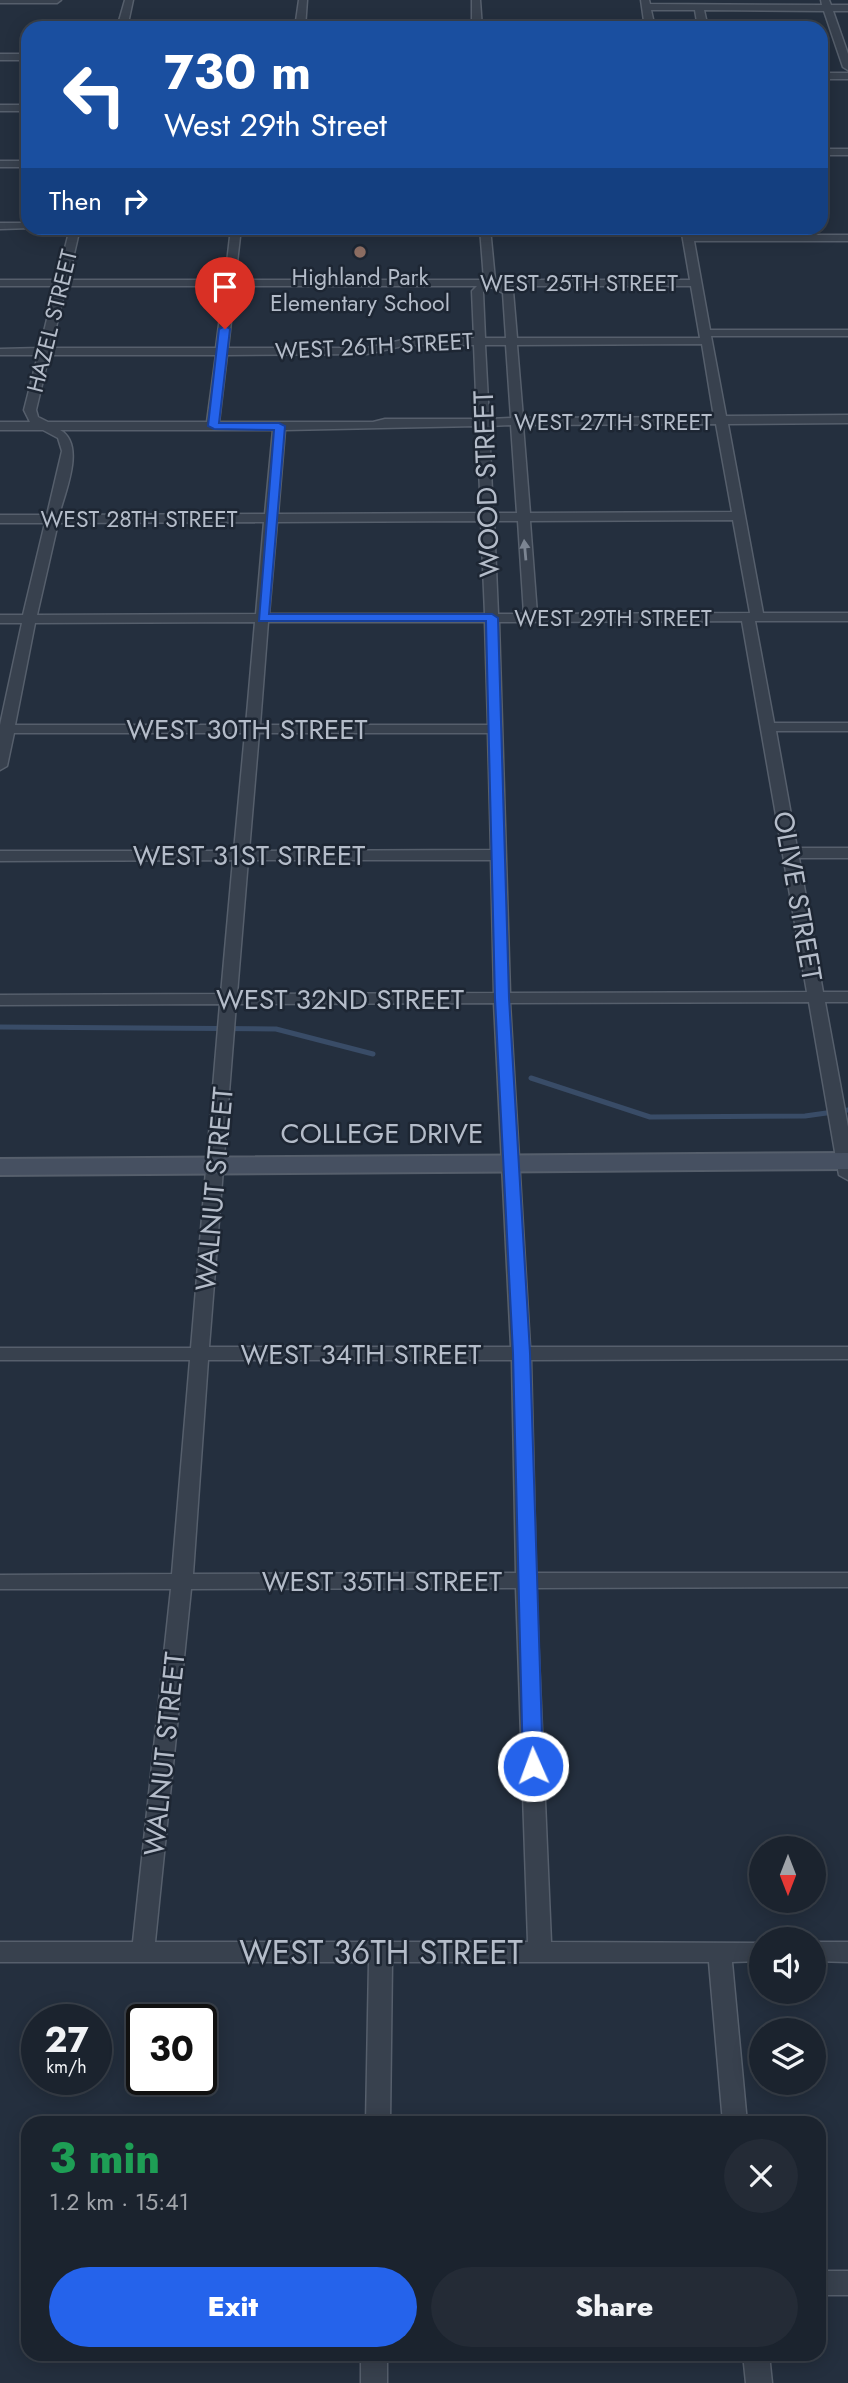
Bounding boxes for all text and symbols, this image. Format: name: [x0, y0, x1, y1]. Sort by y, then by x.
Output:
text: 730 m: [164, 37, 311, 107]
icon: left: [49, 49, 140, 140]
text: West 29th Street: [164, 102, 387, 148]
text: Then: [49, 182, 102, 220]
icon: right: [116, 182, 154, 220]
marker: Highland Park Elementary School: [352, 244, 368, 260]
street label: HAZEL STREET: [18, 246, 86, 396]
pin: [195, 257, 255, 329]
place label: Highland Park Elementary School: [270, 260, 450, 320]
street label: WEST 25TH STREET: [480, 266, 678, 300]
icon: arrive: [206, 268, 244, 306]
street label: WEST 26TH STREET: [274, 324, 474, 368]
street label: WOOD STREET: [463, 390, 510, 578]
street label: WEST 27TH STREET: [514, 405, 712, 439]
street label: WEST 28TH STREET: [41, 502, 238, 536]
one-way arrow: [519, 539, 530, 561]
street label: WEST 29TH STREET: [514, 601, 712, 635]
street label: WEST 30TH STREET: [126, 709, 368, 750]
street label: OLIVE STREET: [762, 808, 833, 984]
street label: WEST 31ST STREET: [133, 835, 365, 876]
street label: WEST 32ND STREET: [216, 979, 464, 1020]
street label: WALNUT STREET: [185, 1085, 244, 1293]
street label: COLLEGE DRIVE: [281, 1113, 483, 1154]
street label: WEST 34TH STREET: [241, 1334, 481, 1375]
street label: WEST 35TH STREET: [262, 1561, 502, 1602]
street label: WALNUT STREET: [133, 1650, 196, 1858]
position arrow: [496, 1729, 570, 1803]
north arrow: [749, 1836, 826, 1913]
map controls: [749, 1836, 826, 2095]
button: sound: [749, 1927, 826, 2004]
street label: WEST 36TH STREET: [239, 1929, 523, 1976]
speed limit sign: 30: [126, 2004, 217, 2095]
text: 27: [44, 2015, 89, 2065]
button: layers: [749, 2018, 826, 2095]
text: km/h: [46, 2054, 87, 2080]
text: 3 min: [49, 2128, 160, 2189]
button: close: [724, 2139, 798, 2213]
text: 1.2 km · 15:41: [49, 2185, 189, 2219]
button: Exit: [49, 2267, 417, 2347]
button: Share: [431, 2267, 798, 2347]

